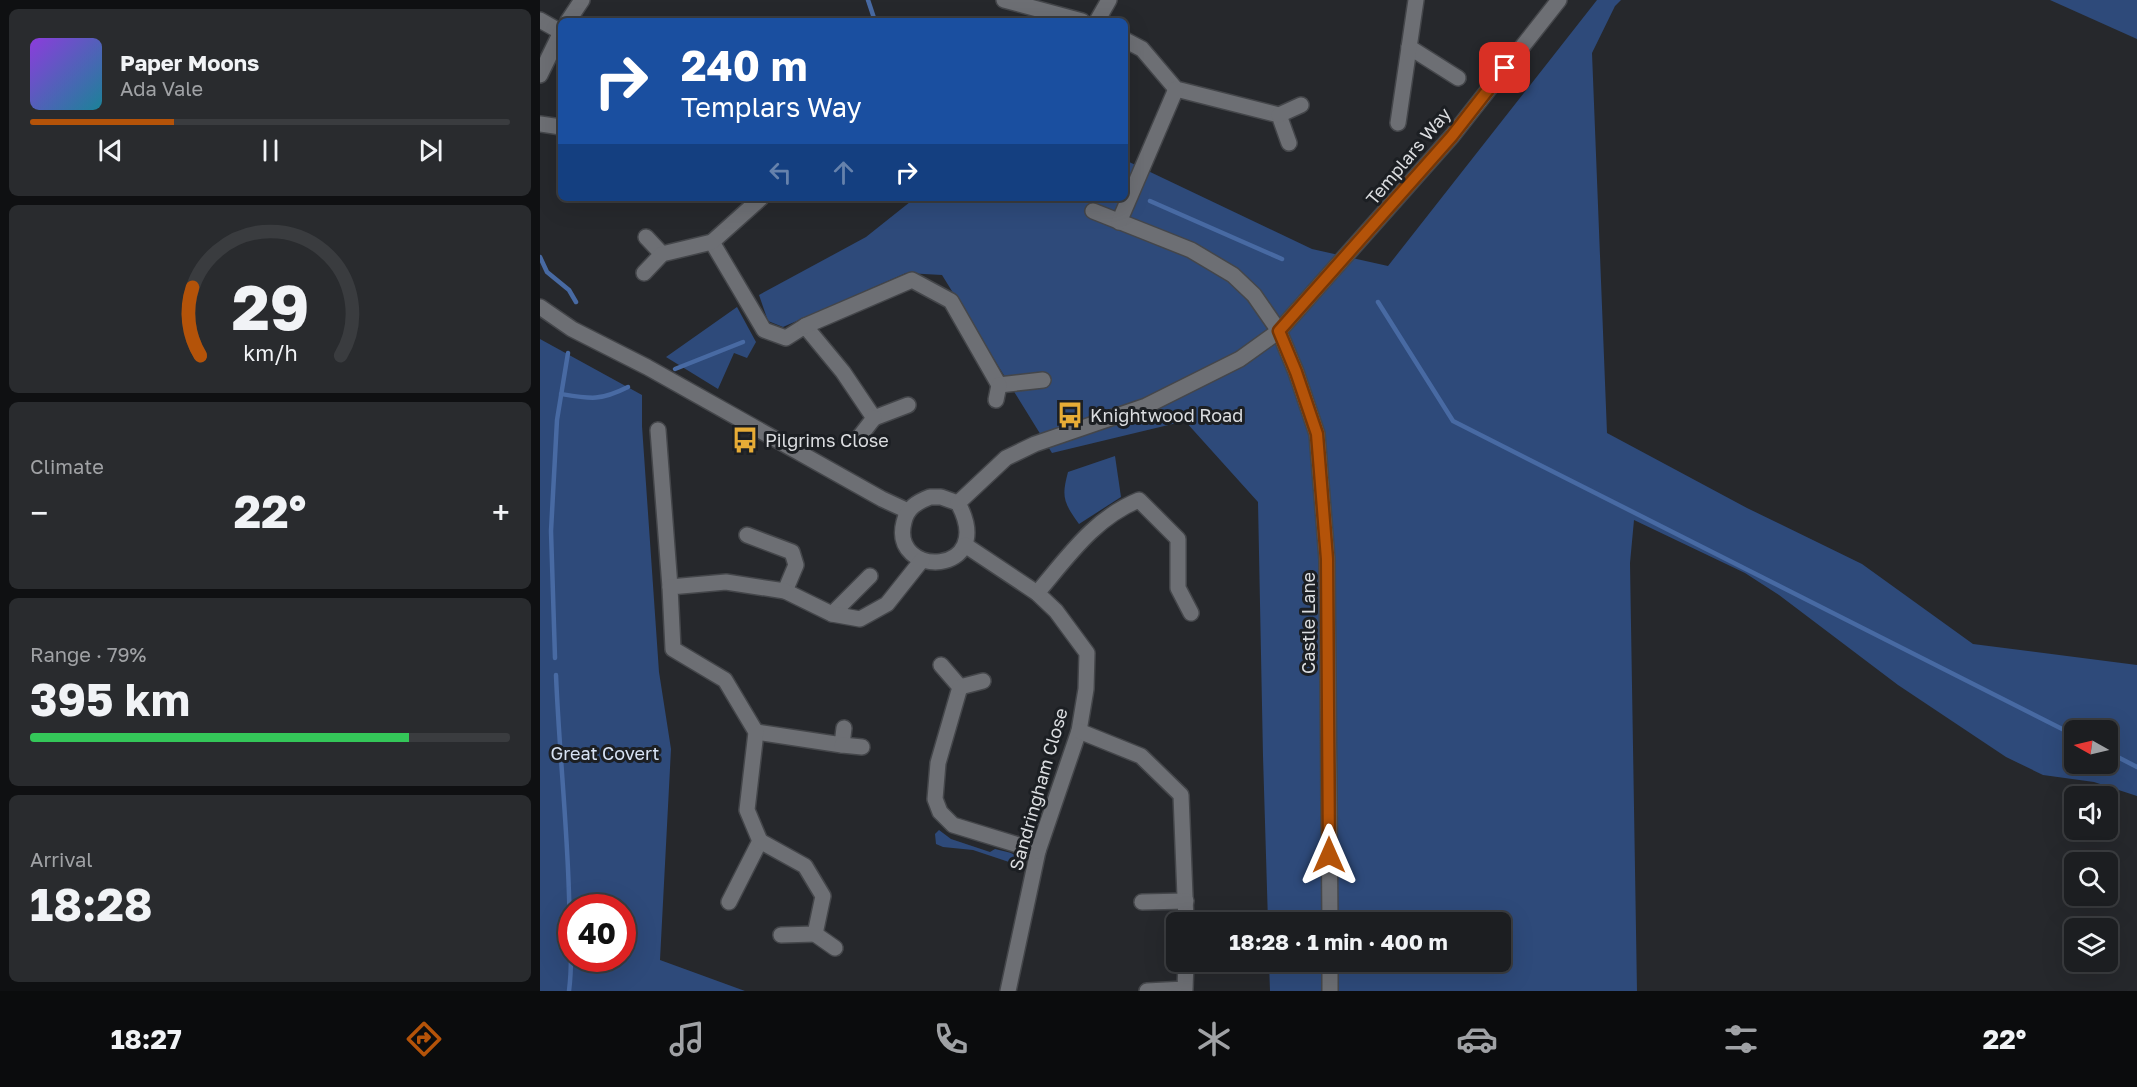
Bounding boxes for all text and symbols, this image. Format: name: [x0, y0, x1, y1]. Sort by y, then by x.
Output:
text: 240 m: [681, 40, 807, 90]
icon: right: [582, 42, 660, 120]
pin: [1479, 42, 1530, 93]
text: Paper Moons: [120, 49, 259, 76]
icon: arrive: [1488, 51, 1521, 84]
text: Ada Vale: [120, 76, 203, 100]
text: Templars Way: [681, 91, 862, 123]
street label: Templars Way: [1361, 103, 1455, 209]
icon: previous: [94, 134, 127, 167]
icon: pause: [254, 134, 287, 167]
icon: next: [414, 134, 447, 167]
icon: left: [764, 156, 797, 189]
icon: ahead: [827, 156, 860, 189]
icon: right: [890, 156, 923, 189]
text: 29: [231, 269, 309, 344]
text: km/h: [243, 341, 297, 367]
bus stop icon: Knightwood Road: [1055, 400, 1085, 430]
place label: Knightwood Road: [1090, 404, 1243, 426]
bus stop icon: Pilgrims Close: [730, 425, 760, 455]
place label: Pilgrims Close: [765, 429, 889, 451]
text: Climate: [30, 454, 104, 478]
text: 22°: [234, 484, 306, 538]
text: −: [30, 493, 48, 532]
text: +: [492, 493, 510, 532]
street label: Castle Lane: [1297, 572, 1319, 674]
text: Range · 79%: [30, 642, 146, 666]
text: 395 km: [30, 672, 190, 726]
street label: Sandringham Close: [1004, 705, 1072, 873]
north arrow: [2064, 720, 2118, 774]
map controls: [2064, 720, 2118, 972]
park label: Great Covert: [550, 742, 660, 764]
button: sound: [2064, 786, 2118, 840]
position arrow: [1297, 823, 1361, 887]
text: Arrival: [30, 847, 93, 871]
button: search: [2064, 852, 2118, 906]
text: 18:28: [30, 877, 153, 931]
speed limit sign: 40: [558, 894, 636, 972]
button: layers: [2064, 918, 2118, 972]
text: 18:28 · 1 min · 400 m: [1229, 928, 1448, 955]
icon: directions: [403, 1018, 445, 1060]
icon: music: [666, 1018, 708, 1060]
icon: phone: [930, 1018, 972, 1060]
icon: climate: [1193, 1018, 1235, 1060]
icon: car: [1456, 1018, 1498, 1060]
icon: filters: [1720, 1018, 1762, 1060]
text: 18:27: [111, 1023, 182, 1055]
text: 22°: [1983, 1023, 2026, 1055]

